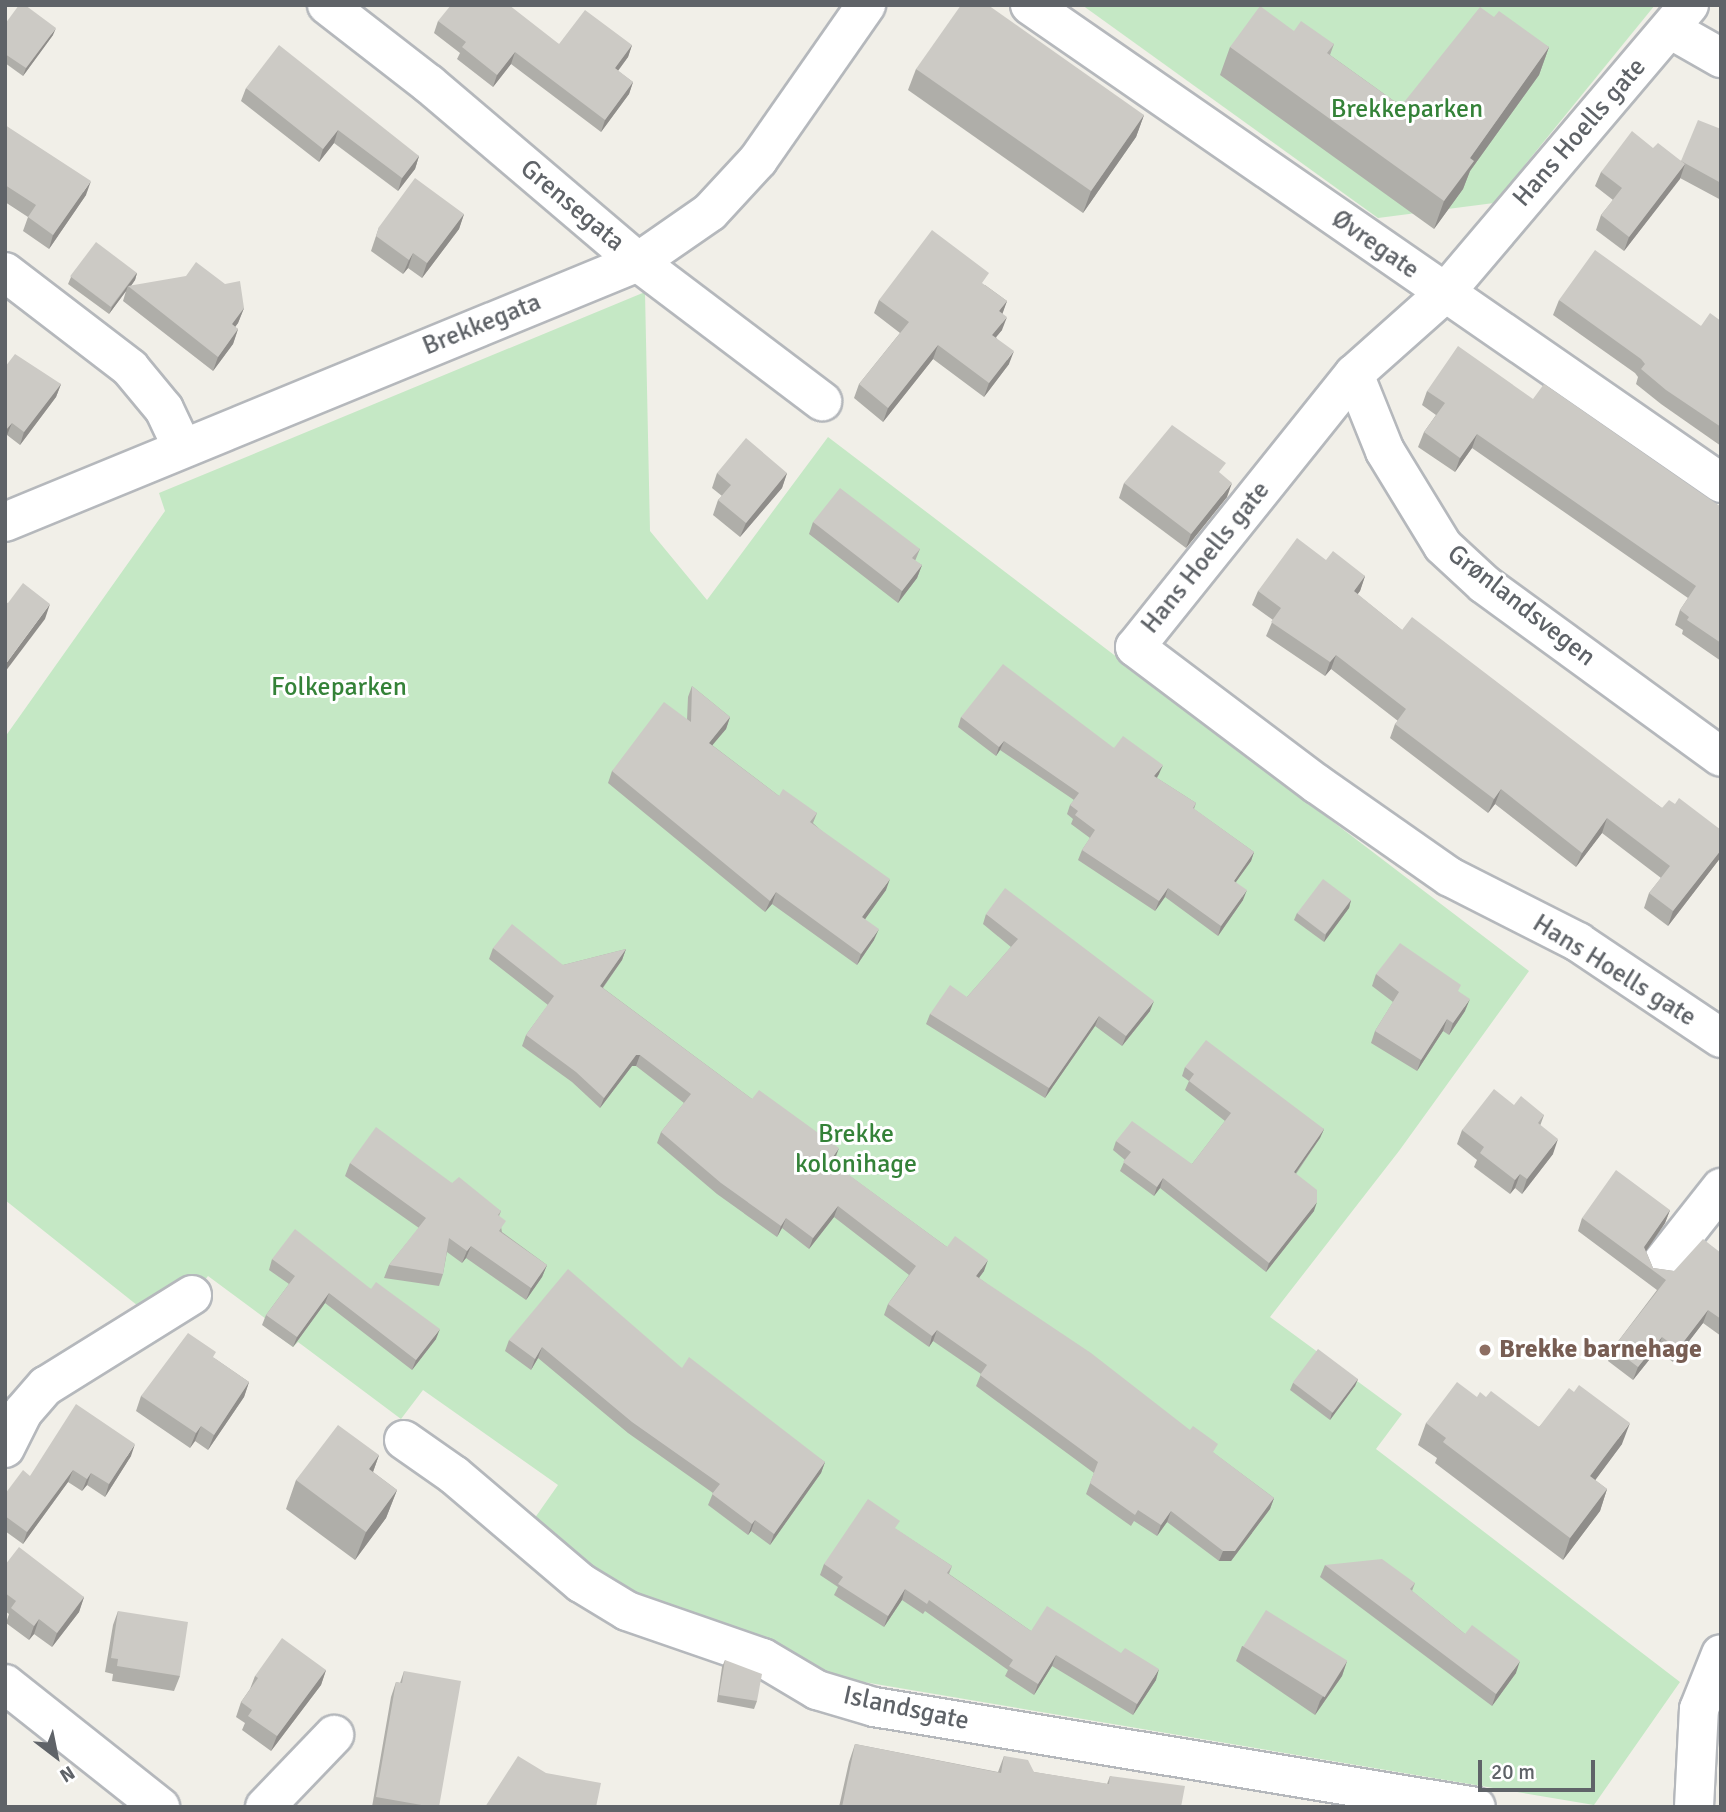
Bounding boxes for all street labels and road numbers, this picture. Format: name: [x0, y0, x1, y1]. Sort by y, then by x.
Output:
street label: Hans Hoells gate: [1507, 52, 1653, 214]
street label: Grensegata: [514, 153, 630, 259]
street label: Øvregate: [1325, 204, 1425, 286]
street label: Brekkegata: [418, 287, 546, 363]
street label: Hans Hoells gate: [1135, 476, 1277, 640]
street label: Grønlandsvegen: [1441, 539, 1601, 673]
street label: Hans Hoells gate: [1527, 908, 1701, 1034]
street label: Islandsgate: [840, 1680, 972, 1738]

